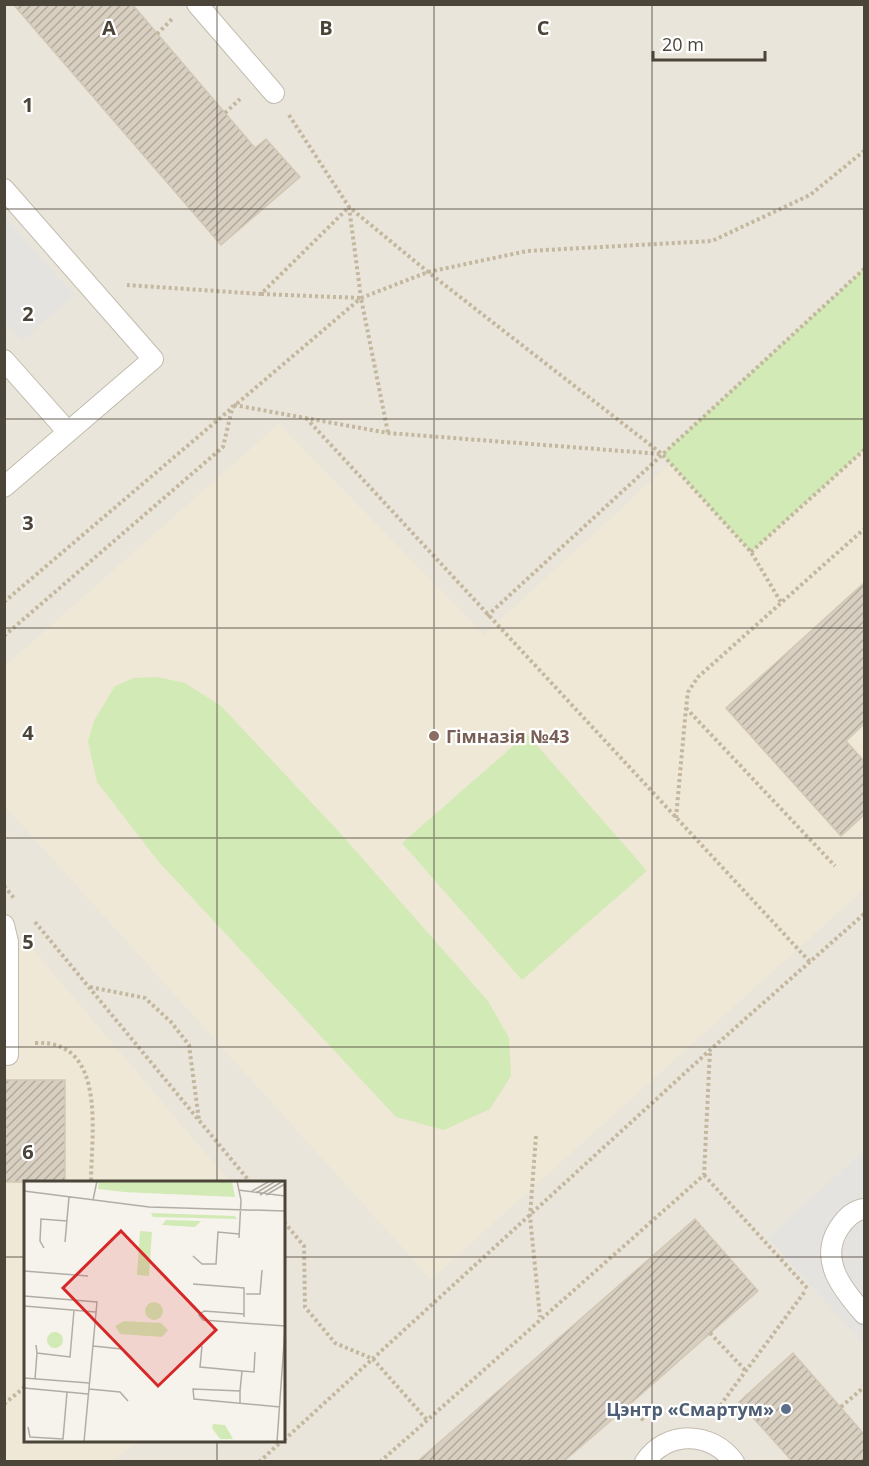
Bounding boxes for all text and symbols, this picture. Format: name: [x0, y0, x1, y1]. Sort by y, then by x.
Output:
text: A: [102, 14, 116, 41]
text: B: [319, 14, 333, 41]
text: C: [537, 14, 550, 41]
scale bar: [653, 24, 766, 62]
text: 20 m: [662, 32, 704, 56]
text: 1: [22, 91, 34, 118]
text: 2: [22, 300, 34, 327]
text: 3: [22, 509, 34, 536]
text: 4: [22, 719, 34, 746]
place label: Гімназія №43: [446, 724, 570, 748]
marker: Гімназія №43: [427, 729, 441, 743]
text: 5: [22, 928, 34, 955]
text: 6: [22, 1138, 34, 1165]
inset map: [24, 1181, 285, 1442]
place label: Цэнтр «Смартум»: [606, 1397, 774, 1421]
marker: Цэнтр «Смартум»: [779, 1402, 793, 1416]

